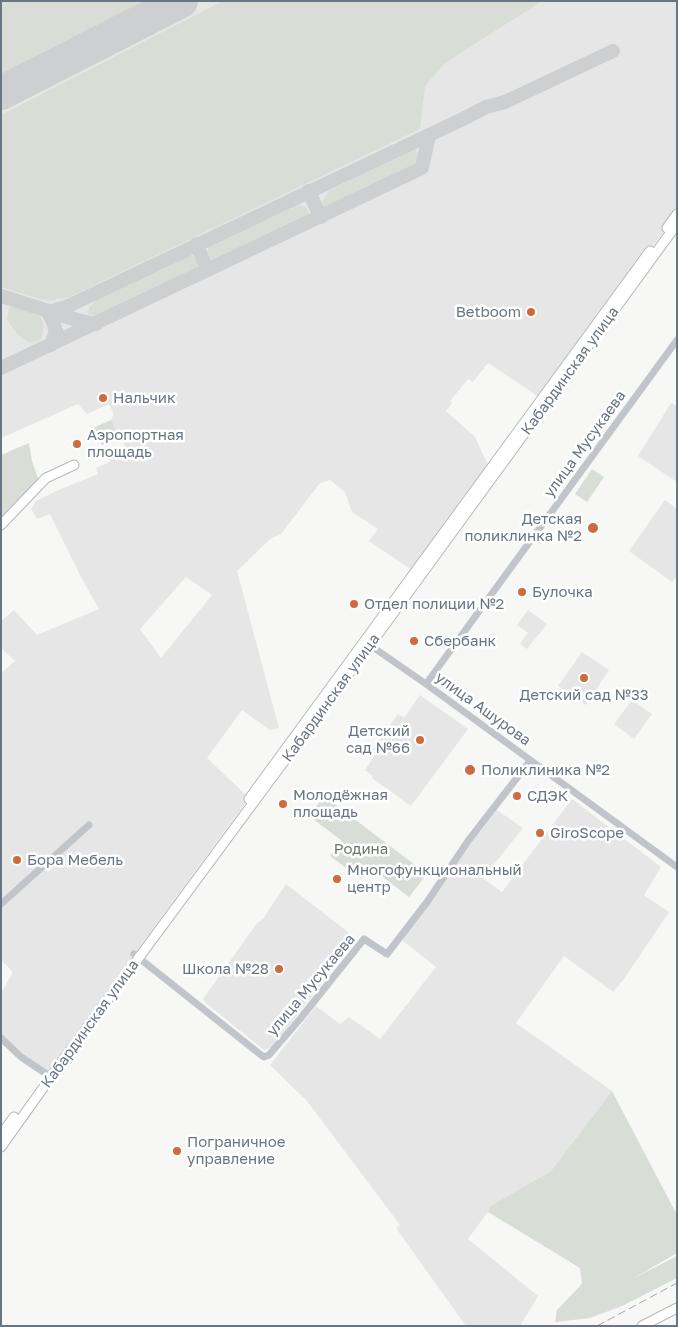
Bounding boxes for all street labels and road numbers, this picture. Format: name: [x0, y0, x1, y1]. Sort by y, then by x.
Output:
street label: Кабардинская улица: [517, 303, 623, 439]
street label: улица Мусукаева: [540, 387, 630, 501]
street label: Кабардинская улица: [278, 630, 384, 766]
street label: улица Ашурова: [432, 668, 534, 750]
street label: улица Мусукаева: [263, 930, 359, 1040]
street label: Кабардинская улица: [37, 956, 143, 1092]

